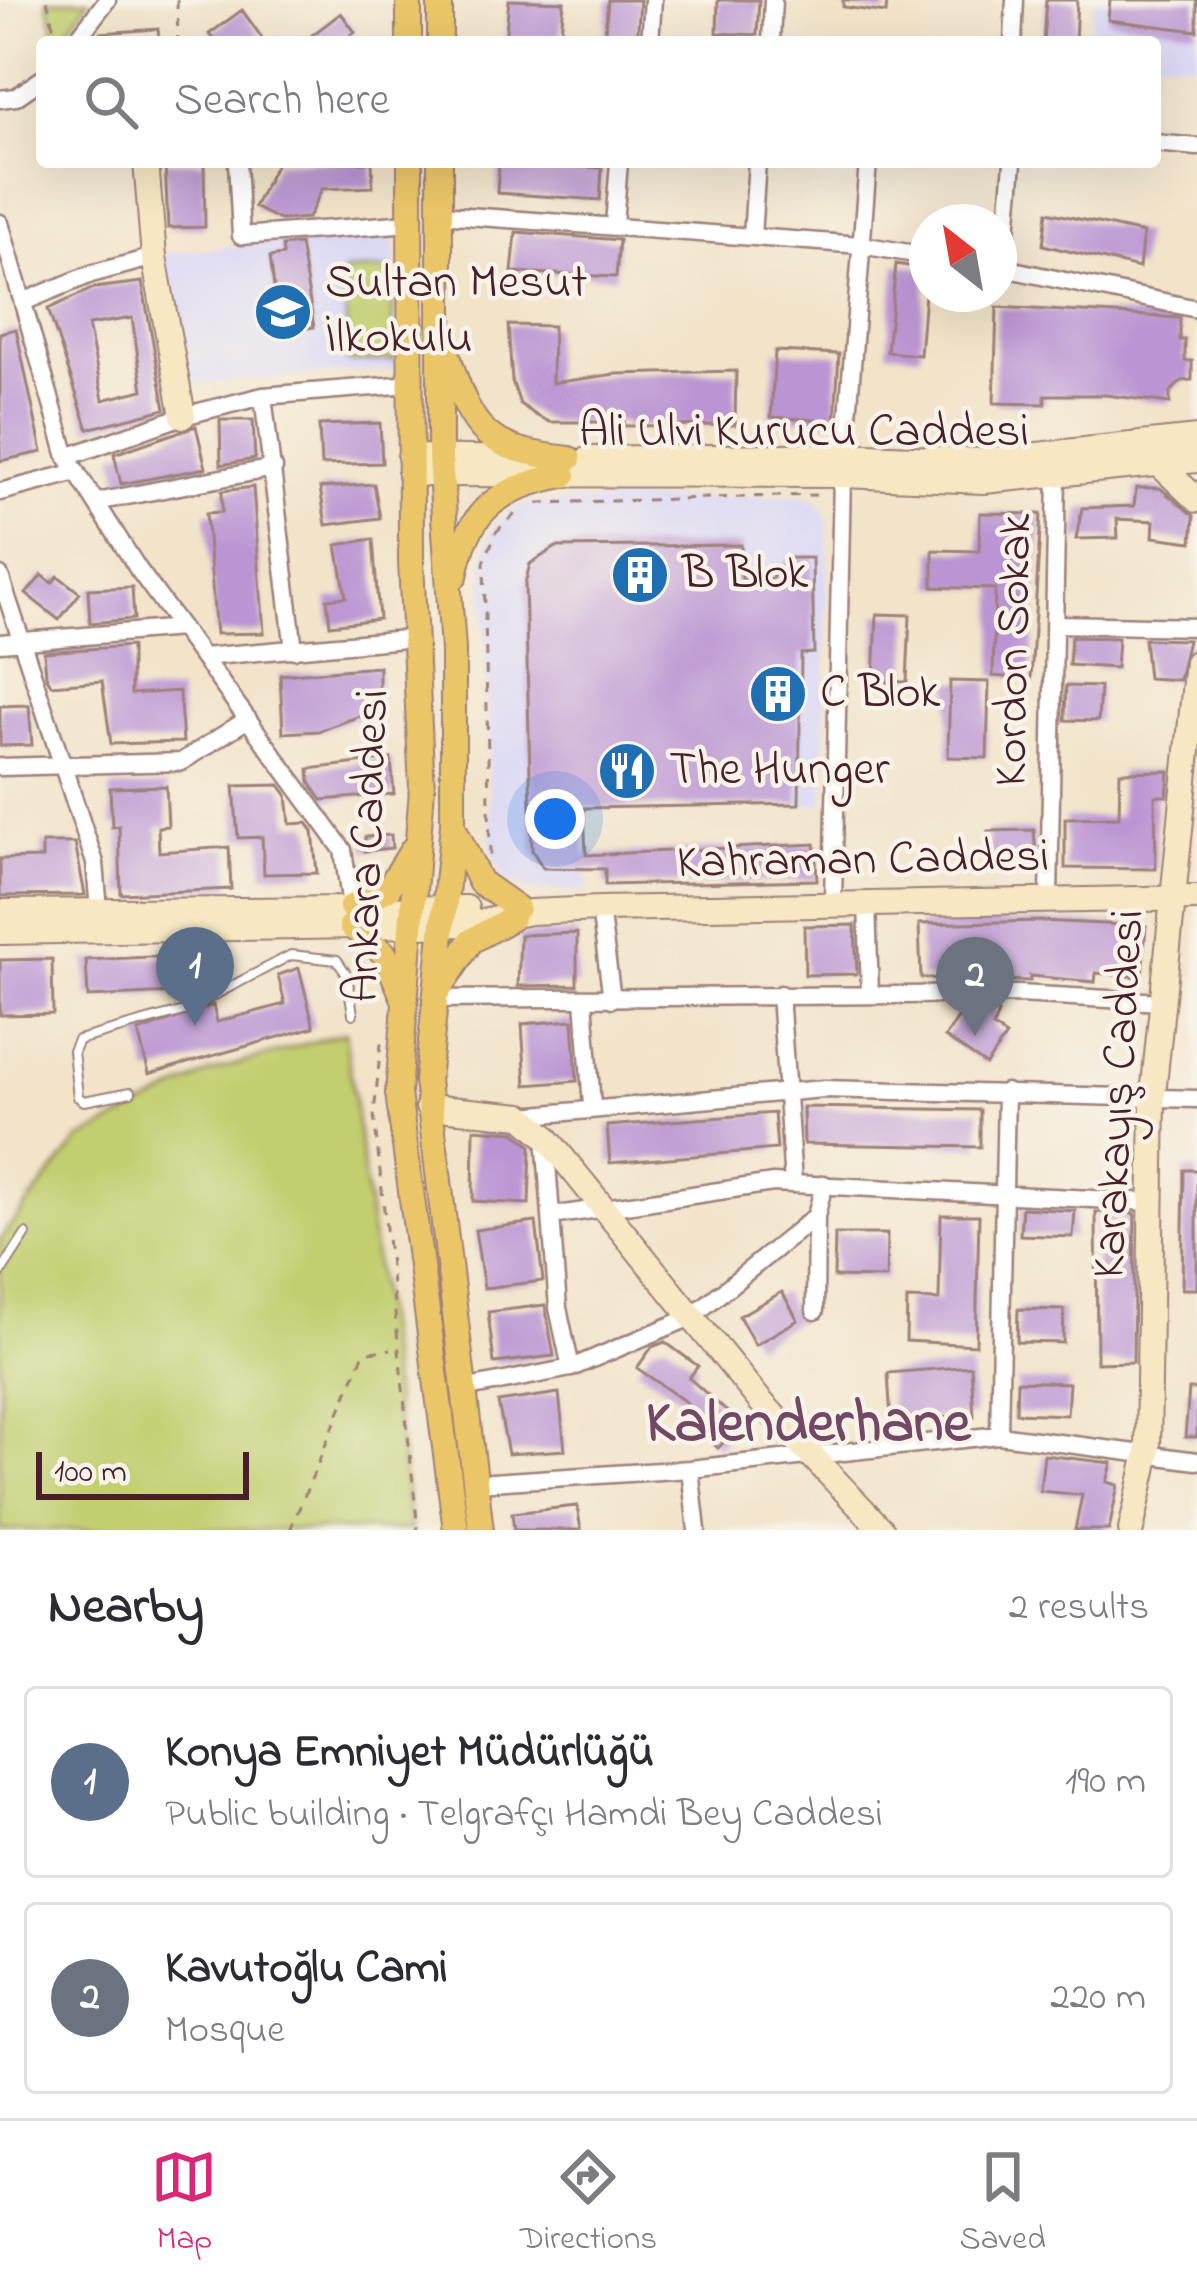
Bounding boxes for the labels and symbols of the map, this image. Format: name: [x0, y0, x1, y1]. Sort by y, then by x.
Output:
north arrow: [909, 204, 1017, 312]
place label: Sultan Mesut İlkokulu: [325, 249, 587, 374]
school or university icon: Sultan Mesut İlkokulu: [252, 281, 314, 343]
street label: Ali Ulvi Kurucu Caddesi: [579, 398, 1029, 468]
street label: Kordon Sokak: [978, 512, 1052, 787]
place label: B Blok: [681, 540, 809, 610]
building icon: B Blok: [609, 544, 671, 606]
place label: C Blok: [820, 659, 941, 729]
building icon: C Blok: [747, 663, 809, 725]
street label: Ankara Caddesi: [329, 688, 409, 1004]
place label: The Hunger: [669, 736, 890, 807]
restaurant icon: The Hunger: [596, 740, 658, 802]
your location: [525, 789, 585, 849]
street label: Kahraman Caddesi: [676, 823, 1050, 899]
street label: Karakayış Caddesi: [1075, 908, 1165, 1280]
pin: 1: [156, 927, 234, 1026]
pin: 2: [936, 937, 1014, 1036]
district label: Kalenderhane: [646, 1382, 972, 1469]
scale bar: [36, 1446, 249, 1499]

